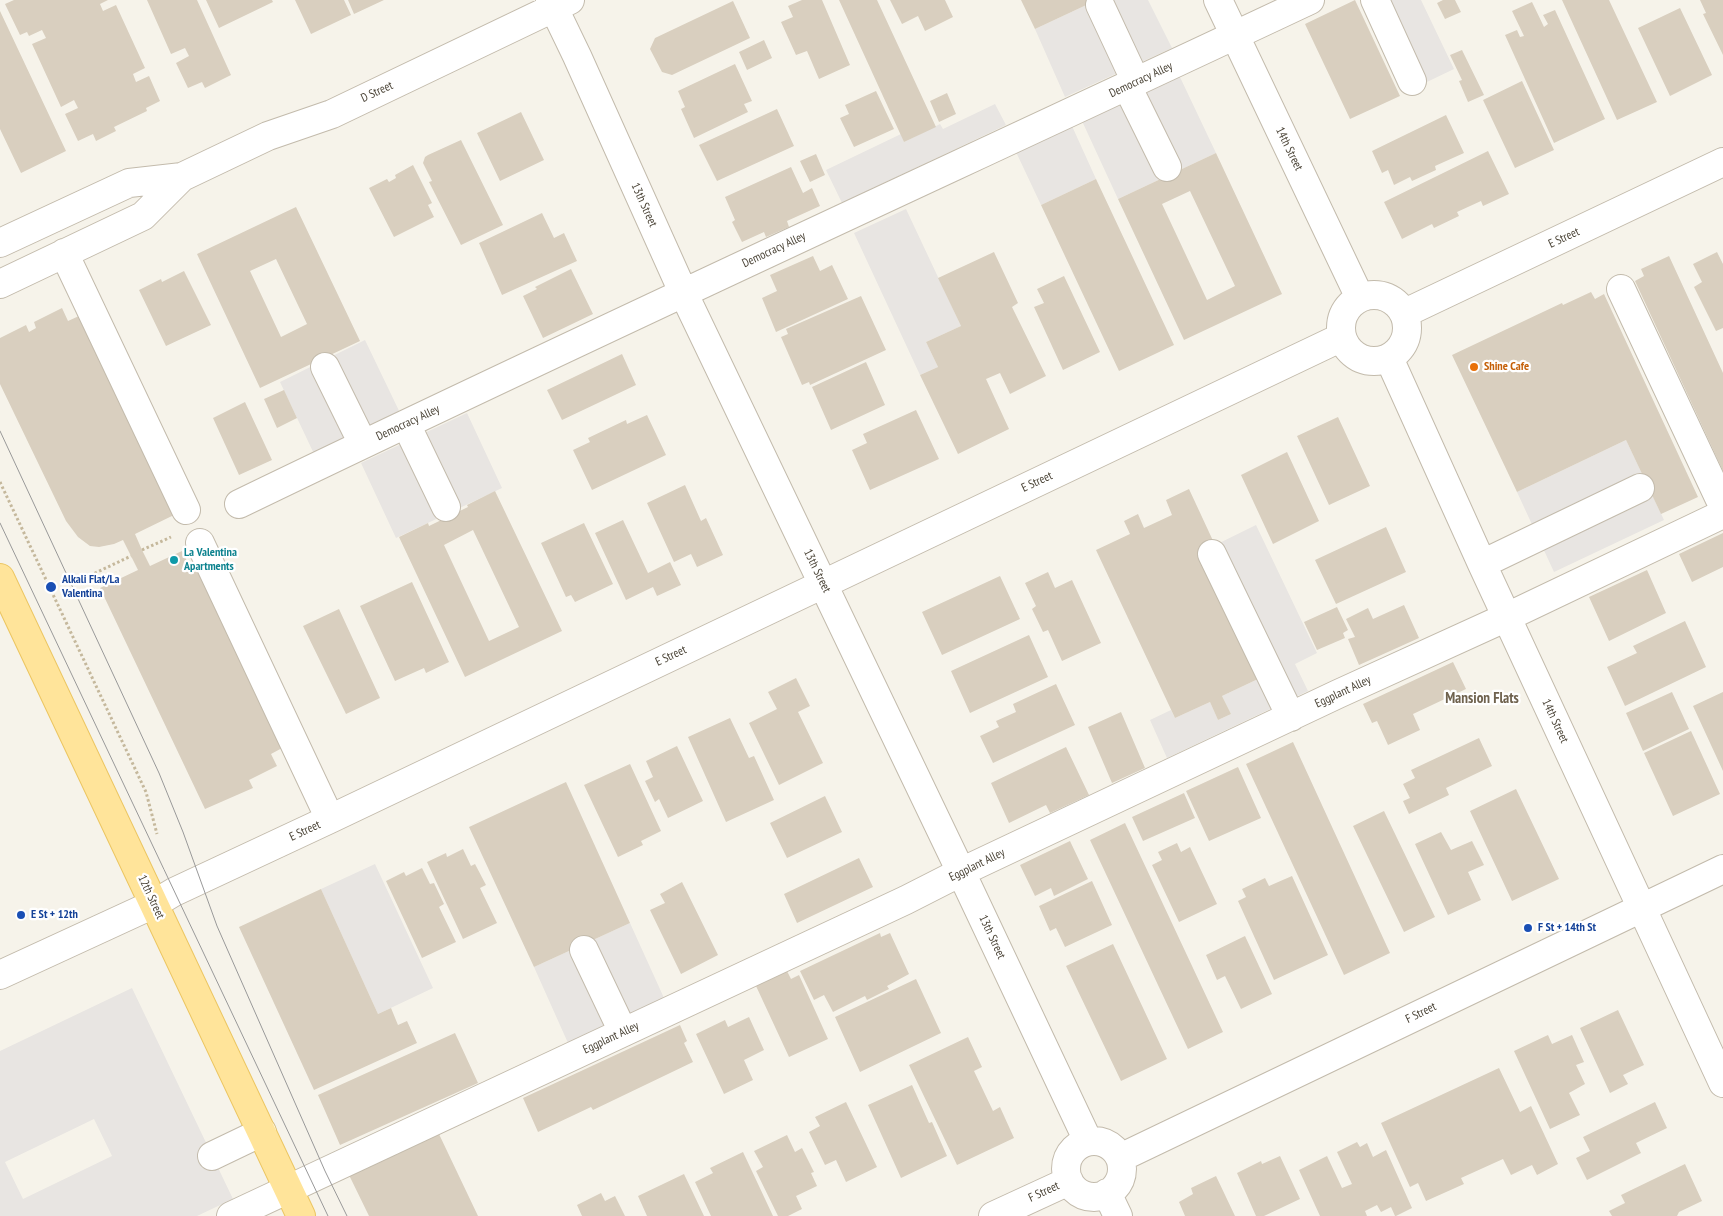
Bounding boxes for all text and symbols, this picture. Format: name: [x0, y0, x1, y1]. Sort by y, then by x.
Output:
street label: Democracy Alley: [1107, 59, 1175, 101]
street label: D Street: [359, 78, 395, 106]
street label: 14th Street: [1272, 125, 1306, 173]
street label: 13th Street: [628, 181, 660, 229]
street label: E Street: [1546, 225, 1582, 251]
street label: Democracy Alley: [740, 229, 808, 271]
place label: Shine Cafe: [1484, 360, 1529, 374]
marker: Shine Cafe: [1468, 361, 1480, 373]
street label: Democracy Alley: [374, 402, 442, 444]
street label: E Street: [1019, 469, 1055, 495]
place label: La Valentina Apartments: [184, 546, 237, 574]
street label: 13th Street: [800, 547, 834, 595]
marker: La Valentina Apartments: [168, 554, 180, 566]
place label: Alkali Flat/La Valentina: [62, 573, 120, 601]
marker: Alkali Flat/La Valentina: [44, 580, 58, 594]
street label: E Street: [653, 643, 689, 669]
street label: Eggplant Alley: [1313, 673, 1373, 711]
district label: Mansion Flats: [1445, 690, 1519, 708]
street label: 14th Street: [1539, 697, 1571, 745]
street label: E Street: [287, 818, 323, 844]
street label: Eggplant Alley: [947, 845, 1007, 885]
street label: 12th Street: [135, 873, 167, 921]
place label: E St + 12th: [31, 908, 78, 922]
marker: E St + 12th: [15, 909, 27, 921]
street label: 13th Street: [976, 913, 1008, 961]
place label: F St + 14th St: [1538, 921, 1596, 935]
marker: F St + 14th St: [1522, 922, 1534, 934]
street label: F Street: [1403, 999, 1439, 1027]
street label: Eggplant Alley: [581, 1019, 641, 1057]
street label: F Street: [1026, 1179, 1062, 1205]

